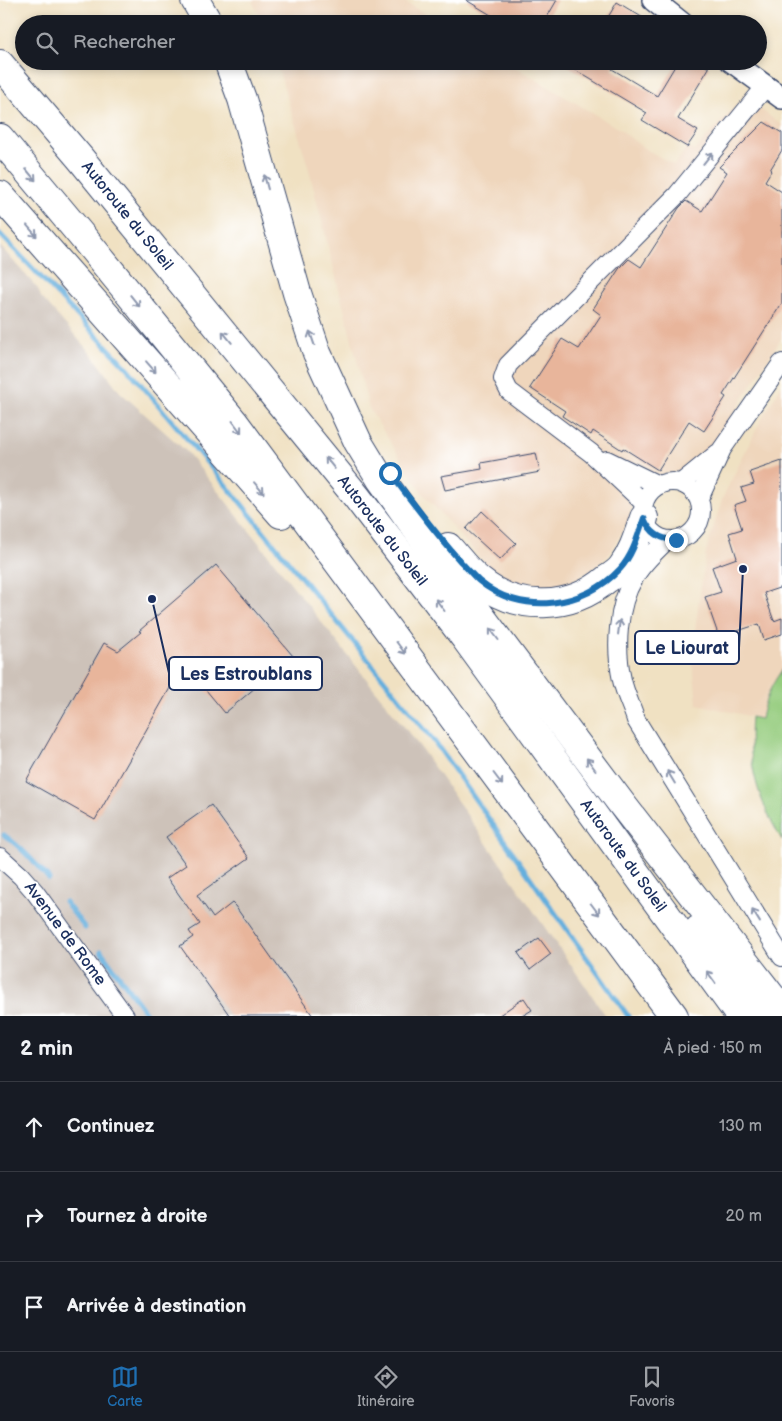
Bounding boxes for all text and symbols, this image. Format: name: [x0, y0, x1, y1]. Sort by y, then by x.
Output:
search box: [15, 15, 767, 70]
icon: search: [33, 29, 61, 57]
text: Rechercher: [73, 31, 175, 54]
one-way arrow: [703, 151, 714, 164]
street label: Autoroute du Soleil: [77, 158, 177, 274]
one-way arrow: [26, 169, 37, 182]
one-way arrow: [261, 175, 270, 191]
one-way arrow: [26, 225, 38, 238]
one-way arrow: [129, 294, 140, 307]
one-way arrow: [221, 331, 232, 344]
one-way arrow: [307, 331, 316, 347]
one-way arrow: [145, 360, 157, 373]
one-way arrow: [232, 420, 242, 434]
one-way arrow: [324, 457, 335, 470]
route start: [379, 462, 402, 485]
street label: Autoroute du Soleil: [333, 472, 431, 590]
one-way arrow: [253, 482, 265, 495]
route end: [665, 529, 688, 552]
one-way arrow: [434, 599, 445, 612]
one-way arrow: [614, 620, 624, 636]
one-way arrow: [489, 627, 499, 641]
callout: Le Liourat: [635, 631, 739, 664]
text: Le Liourat: [645, 638, 729, 659]
one-way arrow: [396, 641, 406, 655]
callout: Les Estroublans: [169, 657, 322, 690]
text: Les Estroublans: [180, 664, 312, 685]
one-way arrow: [586, 758, 597, 771]
one-way arrow: [666, 771, 676, 785]
one-way arrow: [493, 772, 503, 786]
street label: Autoroute du Soleil: [576, 796, 670, 916]
street label: Avenue de Rome: [20, 879, 110, 990]
one-way arrow: [590, 902, 600, 916]
one-way arrow: [751, 909, 761, 923]
one-way arrow: [706, 971, 717, 984]
text: 2 min: [20, 1036, 73, 1061]
text: À pied · 150 m: [663, 1039, 762, 1058]
icon: ahead: [20, 1113, 48, 1141]
text: Continuez: [67, 1115, 154, 1138]
text: 130 m: [719, 1117, 762, 1136]
icon: right: [20, 1203, 48, 1231]
text: Tournez à droite: [67, 1205, 208, 1228]
text: 20 m: [726, 1207, 762, 1226]
icon: arrive: [20, 1293, 48, 1321]
text: Arrivée à destination: [67, 1295, 246, 1318]
tab: Carte: [107, 1363, 143, 1410]
tab: Itinéraire: [357, 1363, 414, 1410]
tab: Favoris: [629, 1363, 675, 1410]

